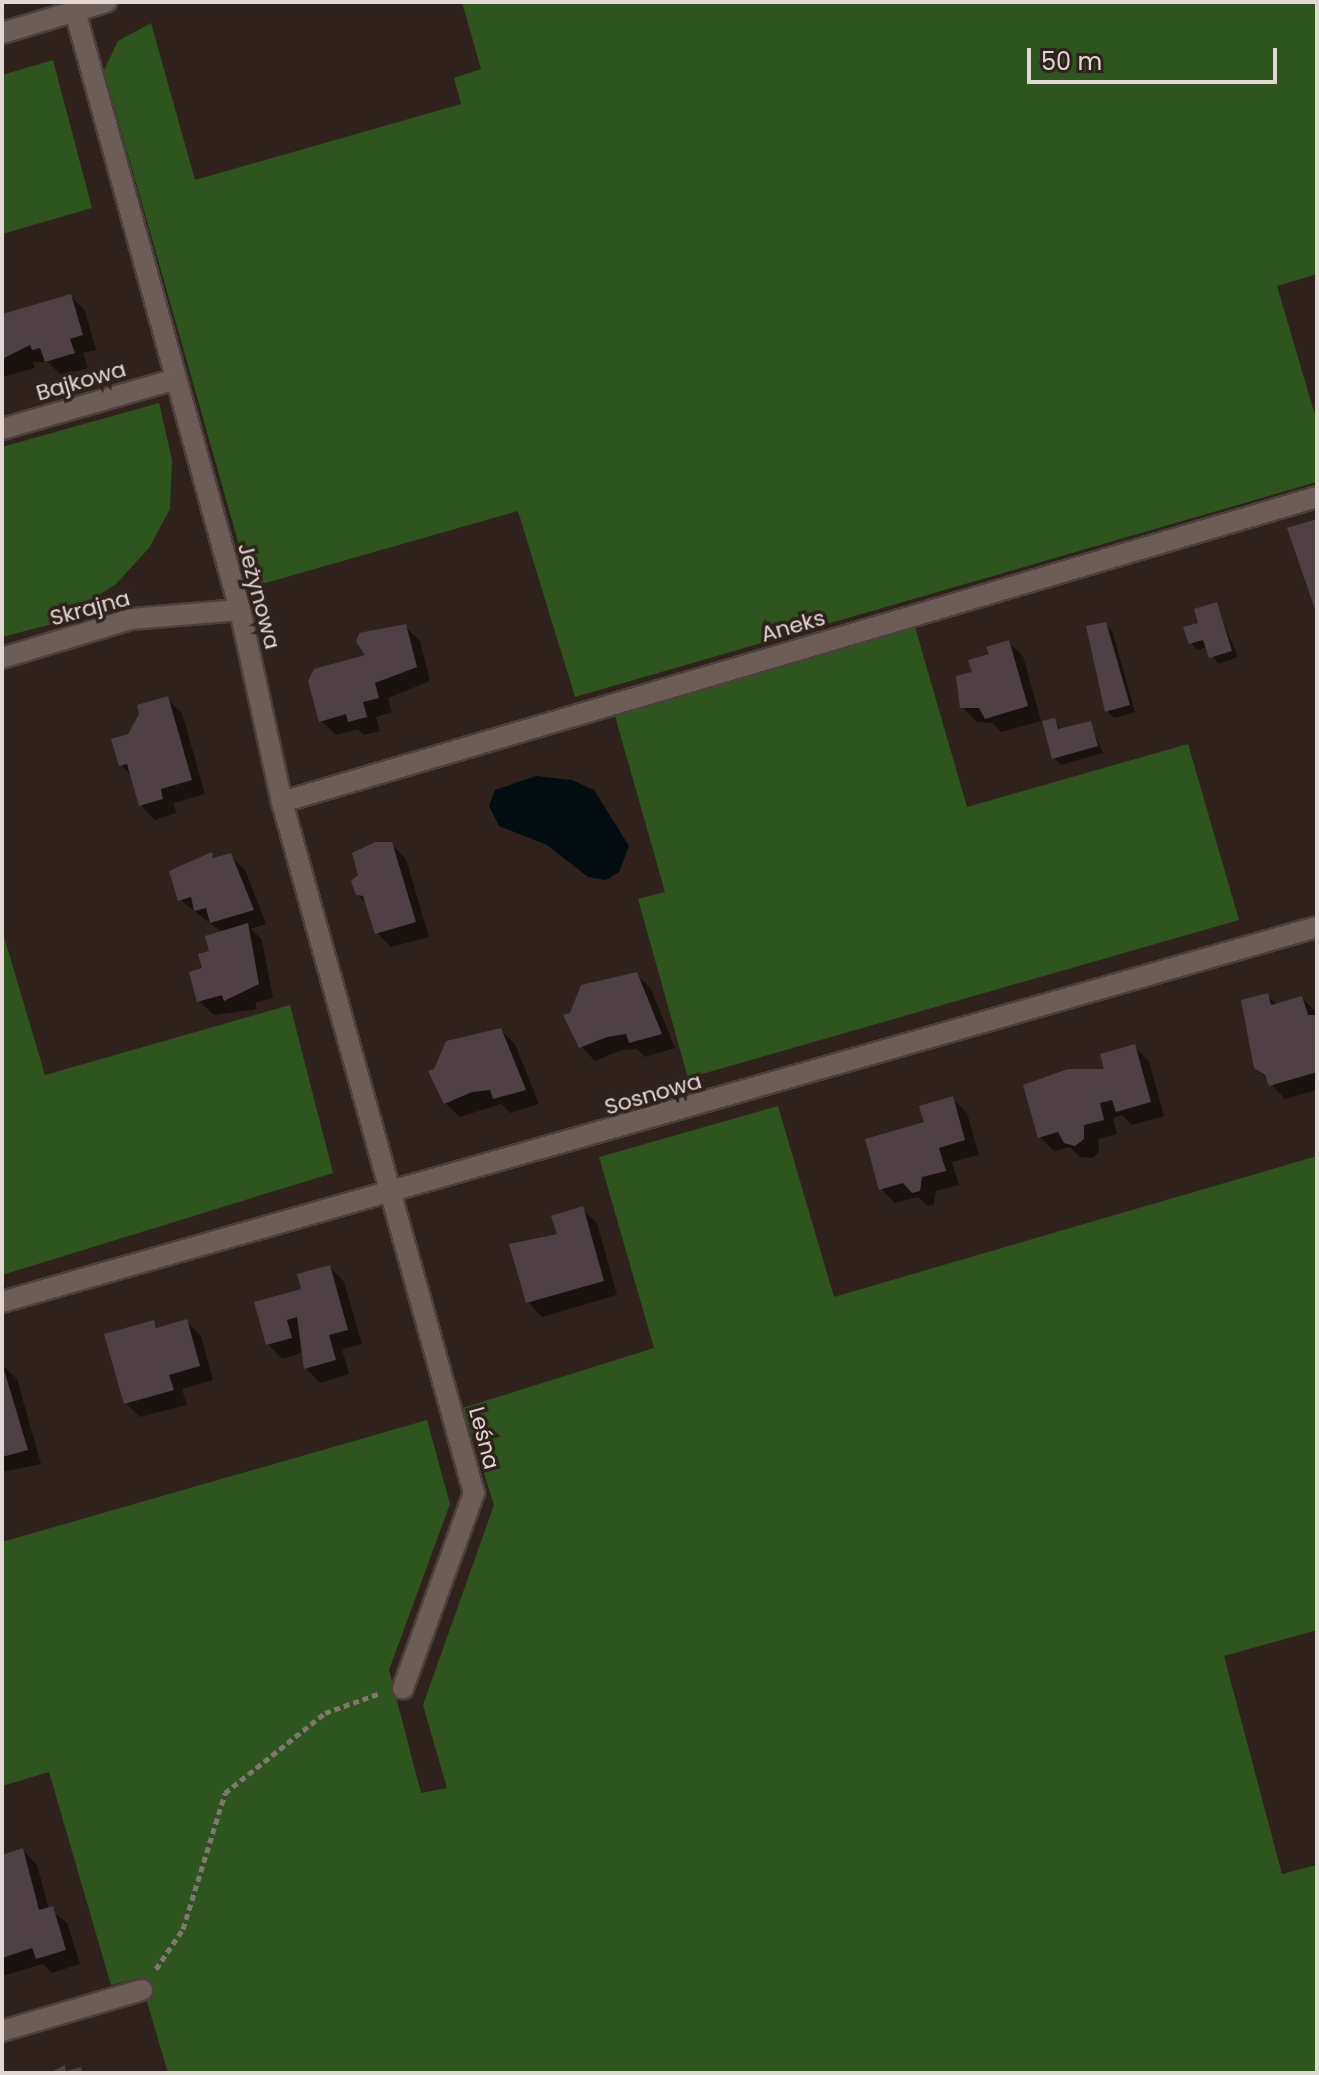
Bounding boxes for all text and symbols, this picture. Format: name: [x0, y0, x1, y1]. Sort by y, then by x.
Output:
scale bar: [1031, 32, 1281, 82]
text: 50 m: [1041, 45, 1102, 78]
street label: Bajkowa: [33, 356, 129, 406]
street label: Jeżynowa: [232, 540, 286, 652]
street label: Skrajna: [47, 585, 133, 631]
street label: Aneks: [758, 604, 828, 648]
street label: Sosnowa: [602, 1068, 704, 1120]
street label: Leśna: [463, 1404, 505, 1472]

